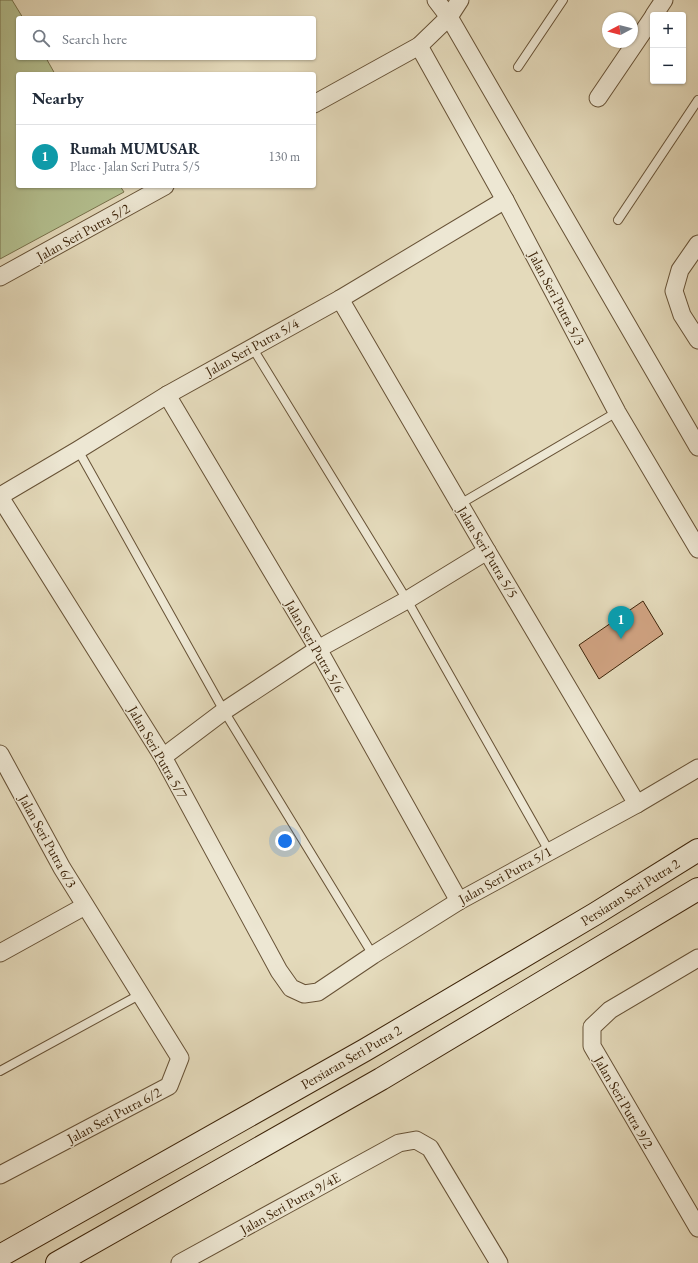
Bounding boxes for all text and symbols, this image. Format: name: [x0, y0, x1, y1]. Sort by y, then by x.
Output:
north arrow: [602, 12, 638, 48]
map controls: [650, 12, 686, 84]
button: +: [650, 12, 686, 48]
search box: [16, 16, 316, 60]
icon: search: [30, 27, 52, 49]
text: Search here: [62, 29, 127, 48]
button: −: [650, 48, 686, 84]
text: Nearby: [32, 87, 84, 109]
text: Rumah MUMUSAR: [70, 139, 199, 158]
text: 1: [42, 148, 48, 165]
text: 130 m: [269, 148, 300, 165]
text: Place · Jalan Seri Putra 5/5: [70, 158, 200, 175]
street label: Jalan Seri Putra 5/2: [32, 199, 133, 266]
street label: Jalan Seri Putra 5/3: [524, 247, 589, 348]
street label: Jalan Seri Putra 5/4: [201, 314, 302, 381]
street label: Jalan Seri Putra 5/5: [453, 502, 522, 601]
street label: Jalan Seri Putra 5/6: [281, 596, 349, 696]
pin: 1: [608, 606, 634, 639]
street label: Jalan Seri Putra 5/7: [124, 702, 192, 802]
street label: Jalan Seri Putra 6/3: [14, 790, 81, 891]
your location: [275, 831, 295, 851]
street label: Jalan Seri Putra 5/1: [454, 842, 555, 909]
street label: Persiaran Seri Putra 2: [577, 854, 683, 930]
street label: Persiaran Seri Putra 2: [297, 1021, 405, 1093]
street label: Jalan Seri Putra 9/2: [590, 1052, 658, 1152]
street label: Jalan Seri Putra 6/2: [63, 1083, 164, 1148]
street label: Jalan Seri Putra 9/4E: [236, 1168, 343, 1238]

